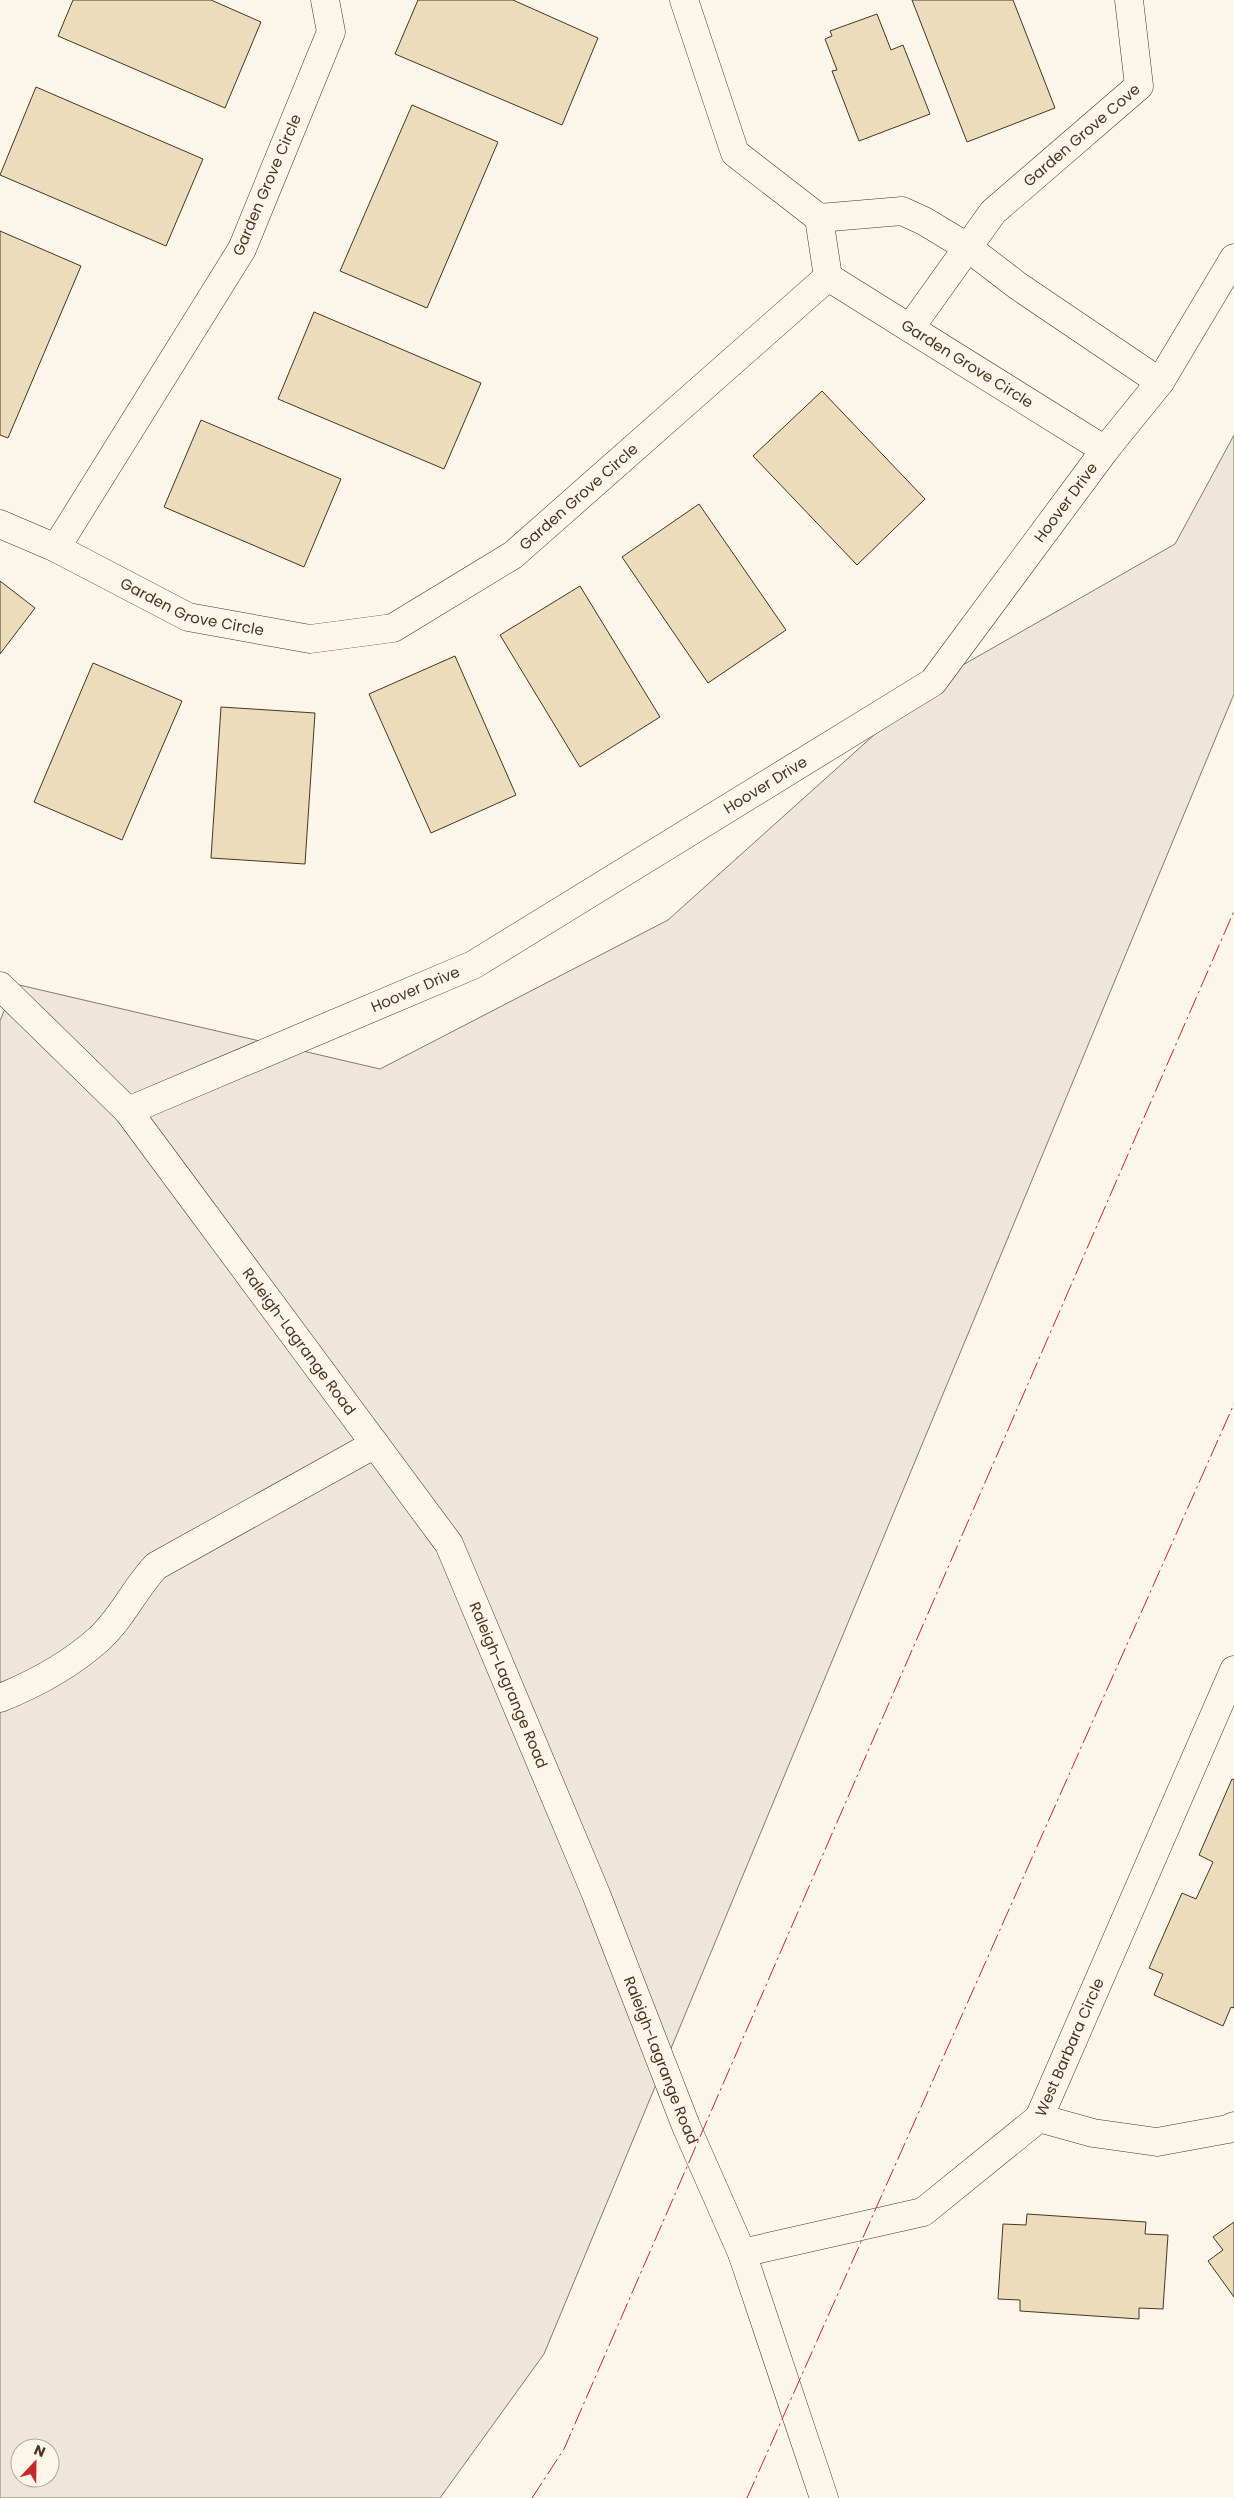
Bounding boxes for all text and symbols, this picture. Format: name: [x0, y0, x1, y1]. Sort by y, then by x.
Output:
street label: Garden Grove Cove: [1019, 79, 1144, 191]
street label: Garden Grove Circle: [227, 111, 306, 259]
street label: Garden Grove Circle: [897, 314, 1037, 413]
street label: Garden Grove Circle: [514, 438, 642, 555]
street label: Hoover Drive: [1029, 458, 1102, 547]
street label: Garden Grove Circle: [117, 572, 266, 640]
street label: Hoover Drive: [719, 751, 811, 818]
street label: Hoover Drive: [367, 961, 463, 1017]
street label: Raleigh-Lagrange Road: [238, 1263, 361, 1419]
street label: Raleigh-Lagrange Road: [464, 1599, 553, 1771]
street label: Raleigh-Lagrange Road: [619, 1973, 704, 2147]
street label: West Barbara Circle: [1030, 1974, 1109, 2120]
north arrow: [10, 2438, 60, 2488]
text: N: [31, 2440, 48, 2462]

